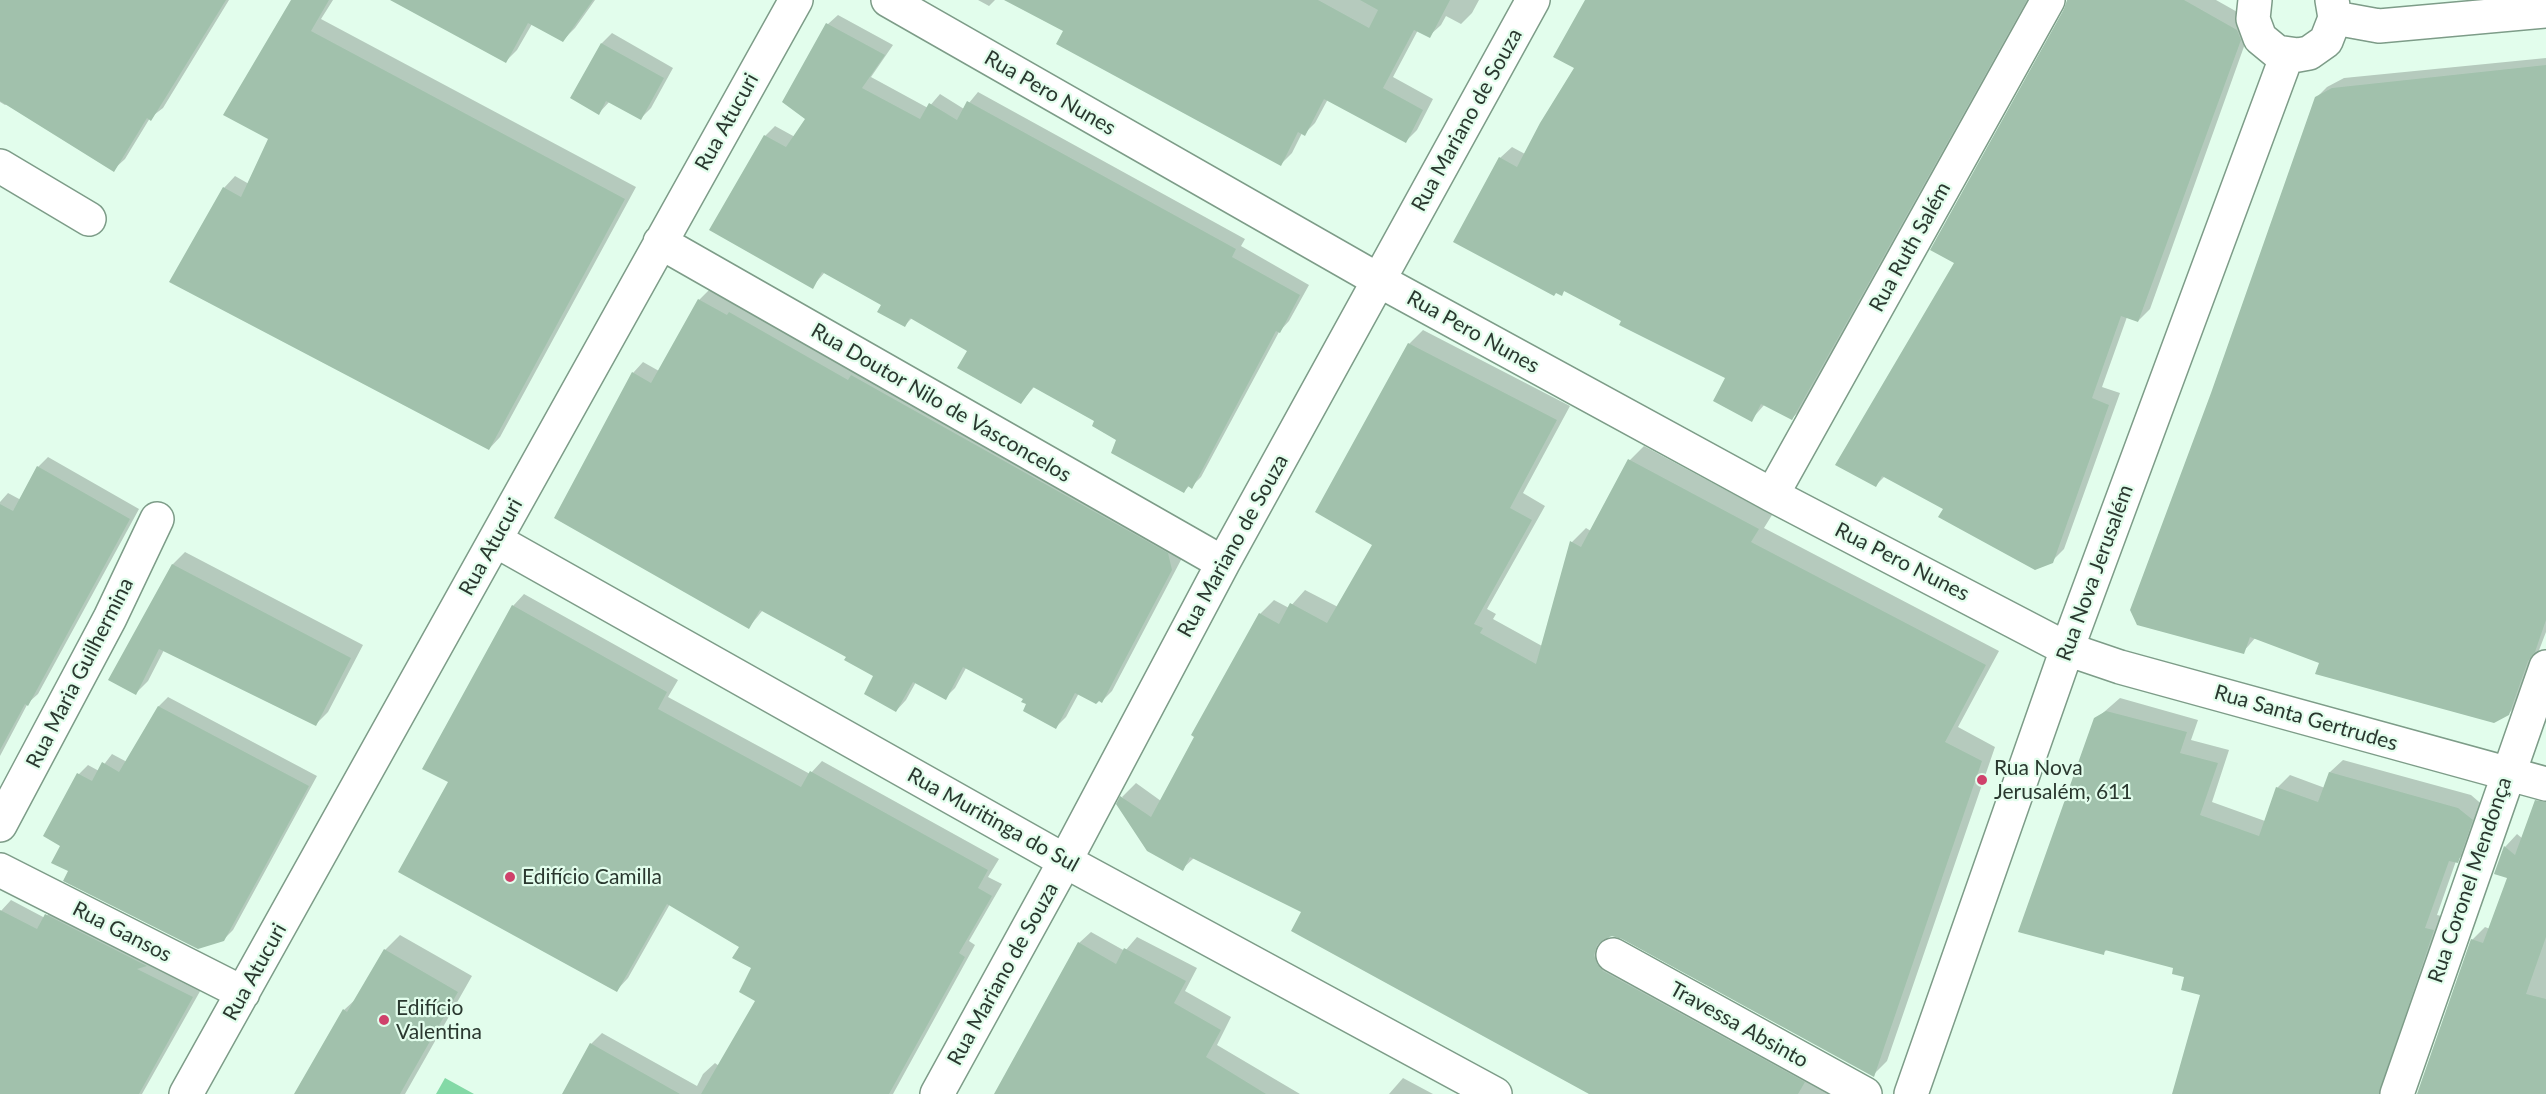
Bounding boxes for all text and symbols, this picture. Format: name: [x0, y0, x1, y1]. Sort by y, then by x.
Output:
street label: Rua Mariano de Souza: [1406, 24, 1528, 216]
street label: Rua Pero Nunes: [980, 45, 1120, 141]
street label: Rua Atucuri: [690, 69, 764, 175]
street label: Rua Ruth Salém: [1864, 178, 1956, 316]
street label: Rua Pero Nunes: [1402, 285, 1544, 379]
street label: Rua Doutor Nilo de Vasconcelos: [807, 318, 1075, 488]
street label: Rua Mariano de Souza: [1172, 450, 1294, 642]
street label: Rua Nova Jerusalém: [2051, 481, 2139, 665]
street label: Rua Atucuri: [454, 494, 528, 600]
street label: Rua Pero Nunes: [1831, 517, 1973, 607]
street label: Rua Maria Guilhermina: [21, 574, 139, 772]
street label: Rua Santa Gertrudes: [2211, 680, 2401, 756]
place label: Rua Nova Jerusalém, 611: [1994, 755, 2132, 805]
street label: Rua Muritinga do Sul: [903, 762, 1083, 878]
marker: Rua Nova Jerusalém, 611: [1975, 773, 1989, 787]
street label: Rua Coronel Mendonça: [2423, 774, 2517, 986]
place label: Edifício Camilla: [522, 864, 662, 890]
marker: Edifício Camilla: [503, 870, 517, 884]
street label: Rua Mariano de Souza: [942, 878, 1064, 1070]
street label: Rua Gansos: [68, 896, 176, 968]
street label: Rua Atucuri: [218, 919, 292, 1025]
street label: Travessa Absinto: [1665, 977, 1813, 1073]
place label: Edifício Valentina: [396, 995, 482, 1045]
marker: Edifício Valentina: [377, 1013, 391, 1027]

